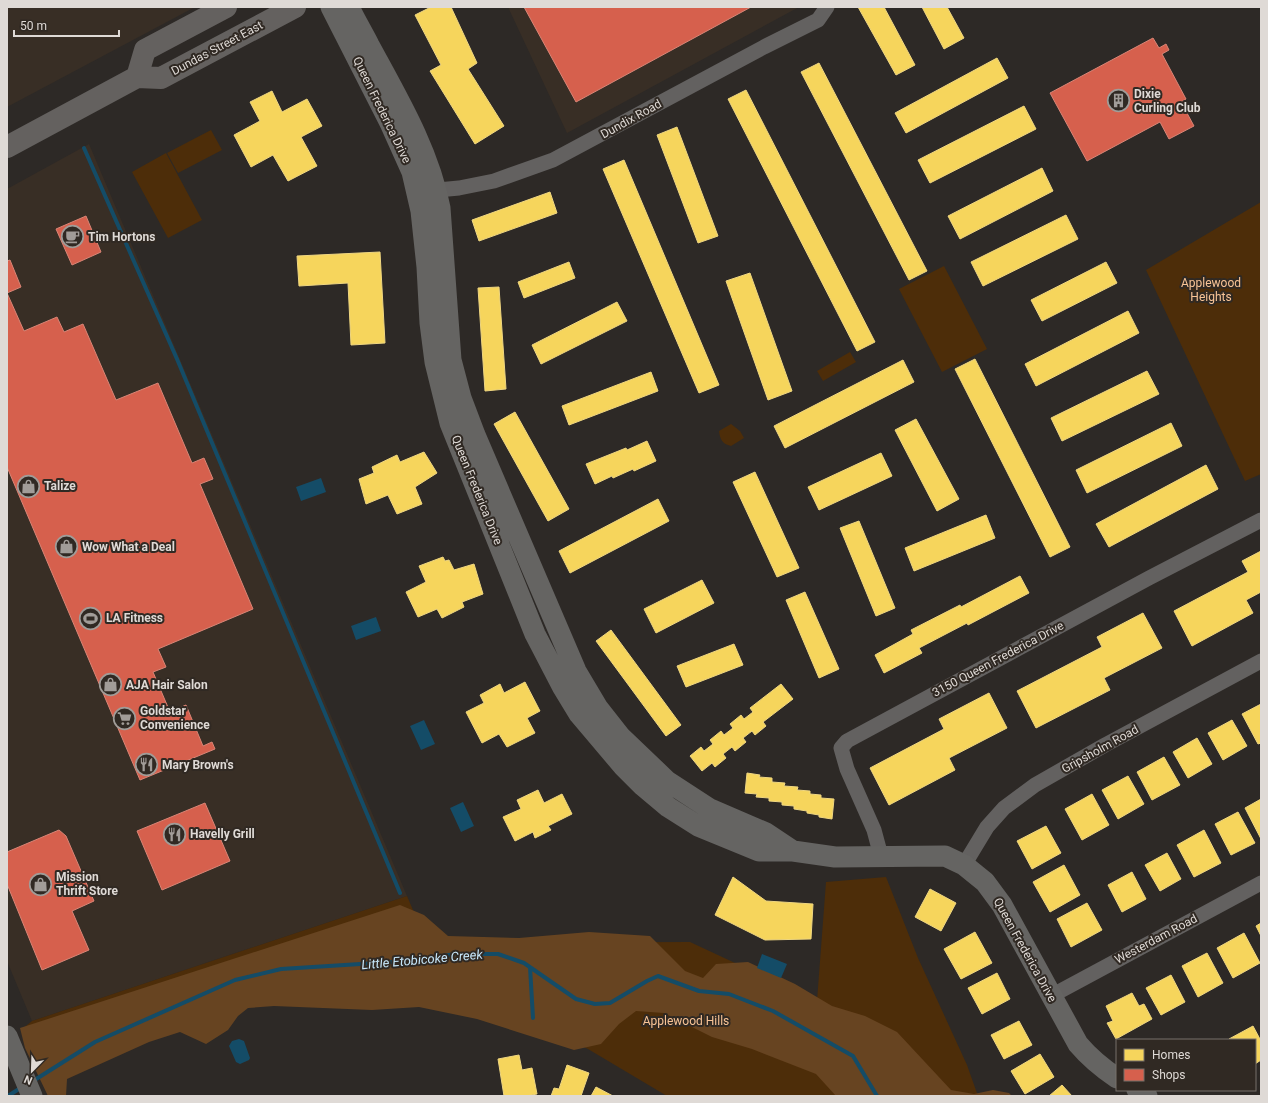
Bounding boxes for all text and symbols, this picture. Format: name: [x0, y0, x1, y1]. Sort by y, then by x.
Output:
scale bar: [14, 12, 119, 38]
street label: Dundas Street East: [169, 18, 265, 78]
text: 50 m: [20, 19, 47, 33]
street label: Queen Frederica Drive: [350, 54, 414, 166]
place label: Dixie Curling Club: [1134, 87, 1201, 115]
building icon: Dixie Curling Club: [1106, 88, 1132, 114]
street label: Dundix Road: [598, 97, 664, 141]
cafe icon: Tim Hortons: [59, 224, 85, 250]
place label: Tim Hortons: [88, 230, 156, 244]
park label: Applewood Heights: [1181, 276, 1241, 304]
street label: Queen Frederica Drive: [449, 433, 505, 547]
shop icon: Talize: [16, 473, 42, 499]
place label: Talize: [44, 479, 76, 493]
shop icon: Wow What a Deal: [53, 534, 79, 560]
place label: Wow What a Deal: [82, 540, 175, 554]
sports icon: LA Fitness: [78, 605, 104, 631]
place label: LA Fitness: [106, 611, 163, 625]
street label: 3150 Queen Frederica Drive: [930, 618, 1066, 700]
shop icon: AJA Hair Salon: [97, 672, 123, 698]
place label: AJA Hair Salon: [126, 678, 208, 692]
place label: Goldstar Convenience: [140, 704, 210, 732]
supermarket icon: Goldstar Convenience: [112, 705, 138, 731]
street label: Gripsholm Road: [1059, 722, 1141, 776]
restaurant icon: Mary Brown's: [133, 752, 159, 778]
place label: Mary Brown's: [162, 758, 234, 772]
restaurant icon: Havelly Grill: [161, 821, 187, 847]
place label: Havelly Grill: [190, 827, 255, 841]
place label: Mission Thrift Store: [56, 870, 118, 898]
shop icon: Mission Thrift Store: [28, 871, 54, 897]
street label: Queen Frederica Drive: [991, 896, 1059, 1004]
street label: Westerdam Road: [1112, 911, 1200, 967]
water label: Little Etobicoke Creek: [361, 947, 484, 972]
park label: Applewood Hills: [643, 1014, 729, 1028]
legend: [1116, 1039, 1256, 1091]
text: Homes: [1152, 1048, 1190, 1062]
north arrow: [12, 1051, 52, 1091]
text: Shops: [1152, 1068, 1186, 1082]
text: N: [22, 1072, 34, 1087]

